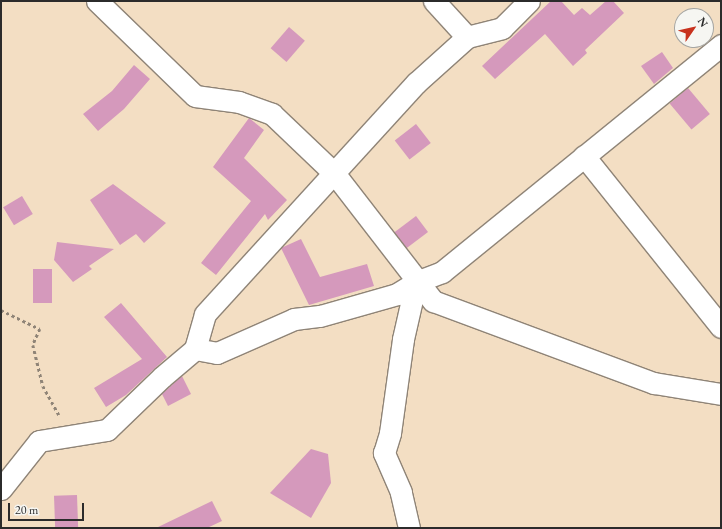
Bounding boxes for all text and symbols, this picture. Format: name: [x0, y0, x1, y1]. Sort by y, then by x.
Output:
north arrow: [674, 8, 714, 48]
text: N: [695, 14, 711, 29]
scale bar: [10, 495, 86, 521]
text: 20 m: [15, 502, 38, 518]

